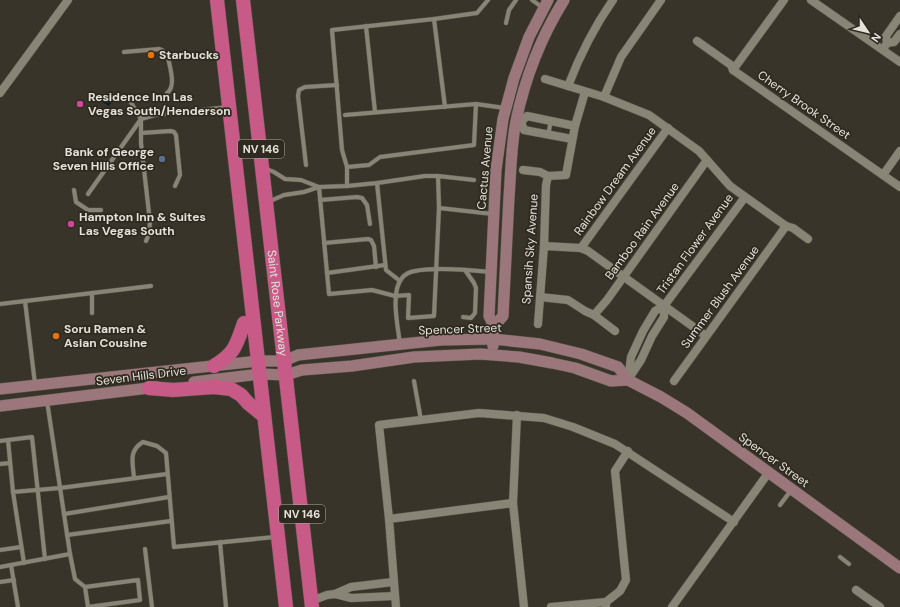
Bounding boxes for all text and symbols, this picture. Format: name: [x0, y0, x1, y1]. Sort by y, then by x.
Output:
north arrow: [848, 12, 888, 52]
text: N: [868, 30, 884, 45]
place label: Starbucks: [159, 47, 219, 63]
marker: Starbucks: [146, 50, 156, 60]
street label: Cherry Brook Street: [754, 67, 854, 143]
place label: Residence Inn Las Vegas South/Henderson: [88, 89, 231, 119]
marker: Residence Inn Las Vegas South/Henderson: [75, 99, 85, 109]
street label: Rainbow Dream Avenue: [570, 123, 660, 238]
street label: Cactus Avenue: [473, 126, 497, 210]
road number: NV 146: [238, 140, 284, 158]
place label: Bank of George Seven Hills Office: [53, 144, 154, 174]
marker: Bank of George Seven Hills Office: [157, 154, 167, 164]
street label: Bamboo Rain Avenue: [601, 179, 683, 283]
street label: Tristan Flower Avenue: [653, 190, 737, 297]
street label: Spansih Sky Avenue: [518, 193, 542, 305]
place label: Hampton Inn & Suites Las Vegas South: [79, 209, 206, 239]
marker: Hampton Inn & Suites Las Vegas South: [66, 219, 76, 229]
street label: Summer Blush Avenue: [677, 242, 763, 352]
street label: Saint Rose Parkway: [263, 249, 291, 357]
street label: Spencer Street: [418, 320, 502, 338]
place label: Soru Ramen & Asian Cousine: [64, 321, 147, 351]
marker: Soru Ramen & Asian Cousine: [51, 331, 61, 341]
street label: Seven Hills Drive: [95, 363, 187, 389]
street label: Spencer Street: [736, 429, 813, 491]
road number: NV 146: [279, 505, 325, 523]

